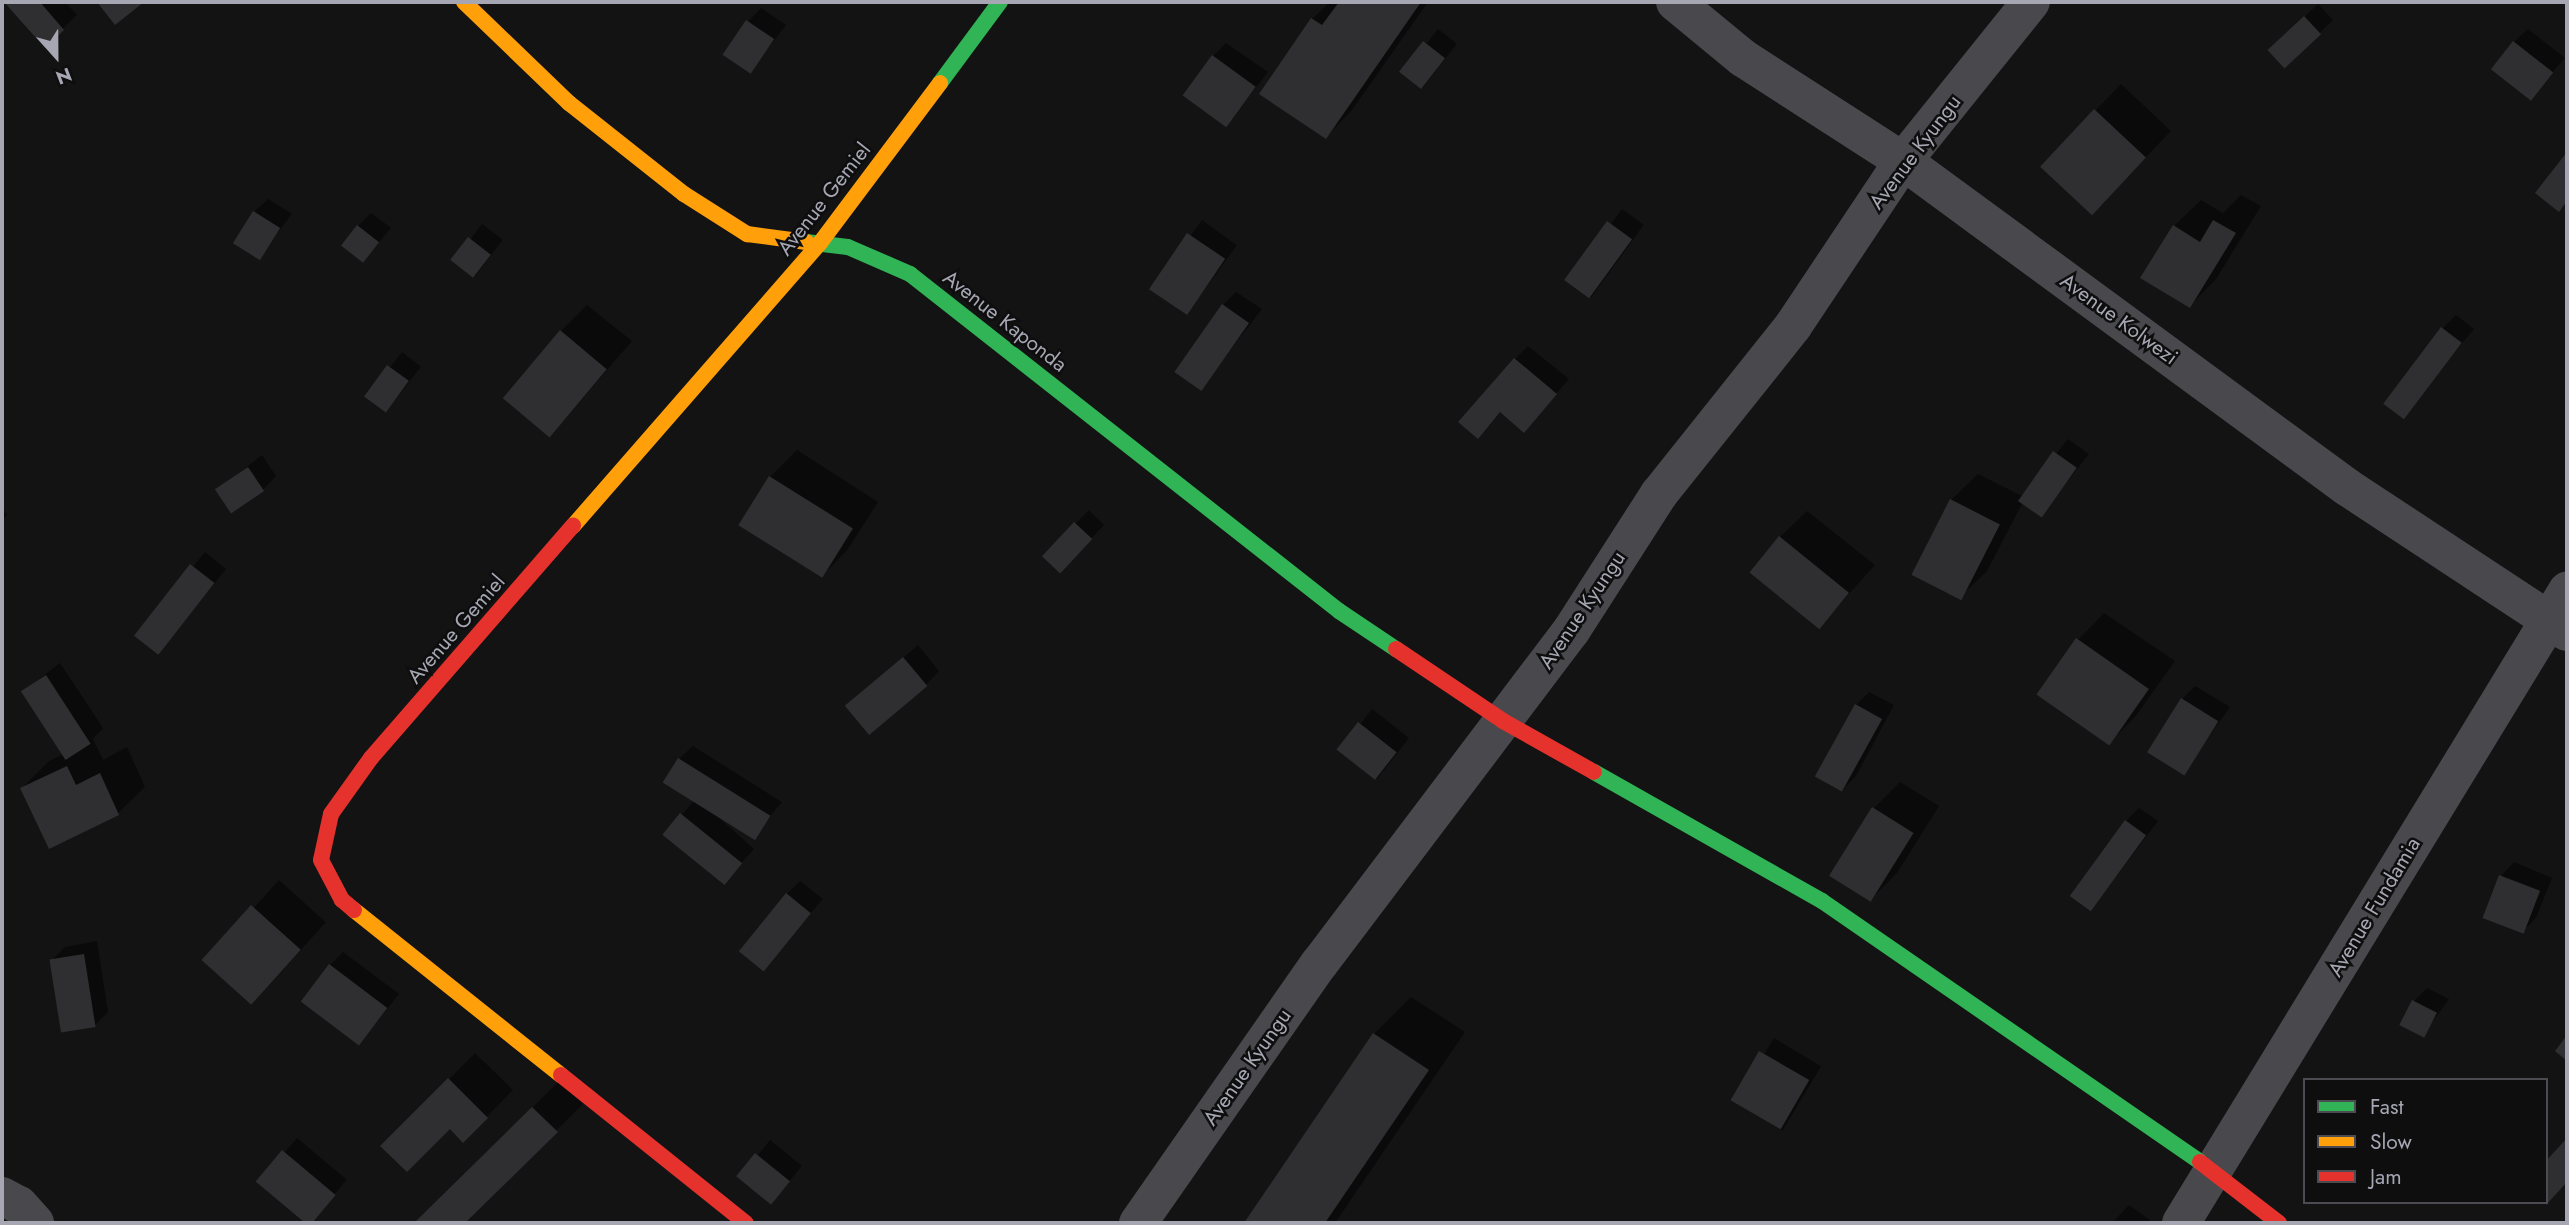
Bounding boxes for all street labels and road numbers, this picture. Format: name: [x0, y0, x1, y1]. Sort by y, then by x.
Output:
street label: Avenue Kyungu: [1864, 90, 1966, 214]
street label: Avenue Gemiel: [772, 138, 876, 260]
street label: Avenue Kaponda: [938, 265, 1072, 377]
street label: Avenue Kolwezi: [2055, 268, 2183, 370]
street label: Avenue Kyungu: [1533, 546, 1631, 674]
street label: Avenue Gemiel: [402, 569, 510, 689]
street label: Avenue Fundamia: [2323, 833, 2425, 981]
street label: Avenue Kyungu: [1197, 1004, 1297, 1130]

